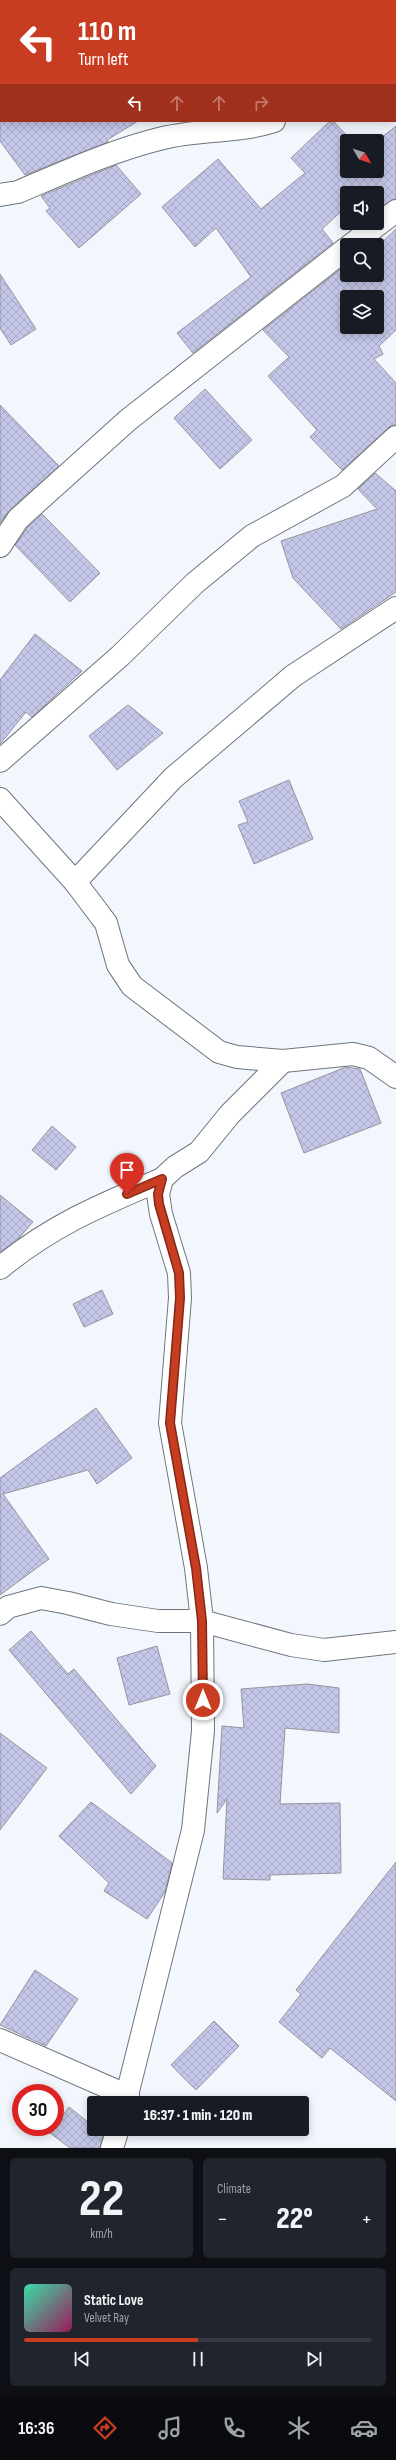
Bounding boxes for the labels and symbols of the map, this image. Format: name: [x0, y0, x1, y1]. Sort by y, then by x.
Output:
north arrow: [340, 134, 384, 178]
pin: [110, 1153, 144, 1194]
position arrow: [182, 1679, 224, 1721]
speed limit sign: 30: [12, 2084, 64, 2136]

